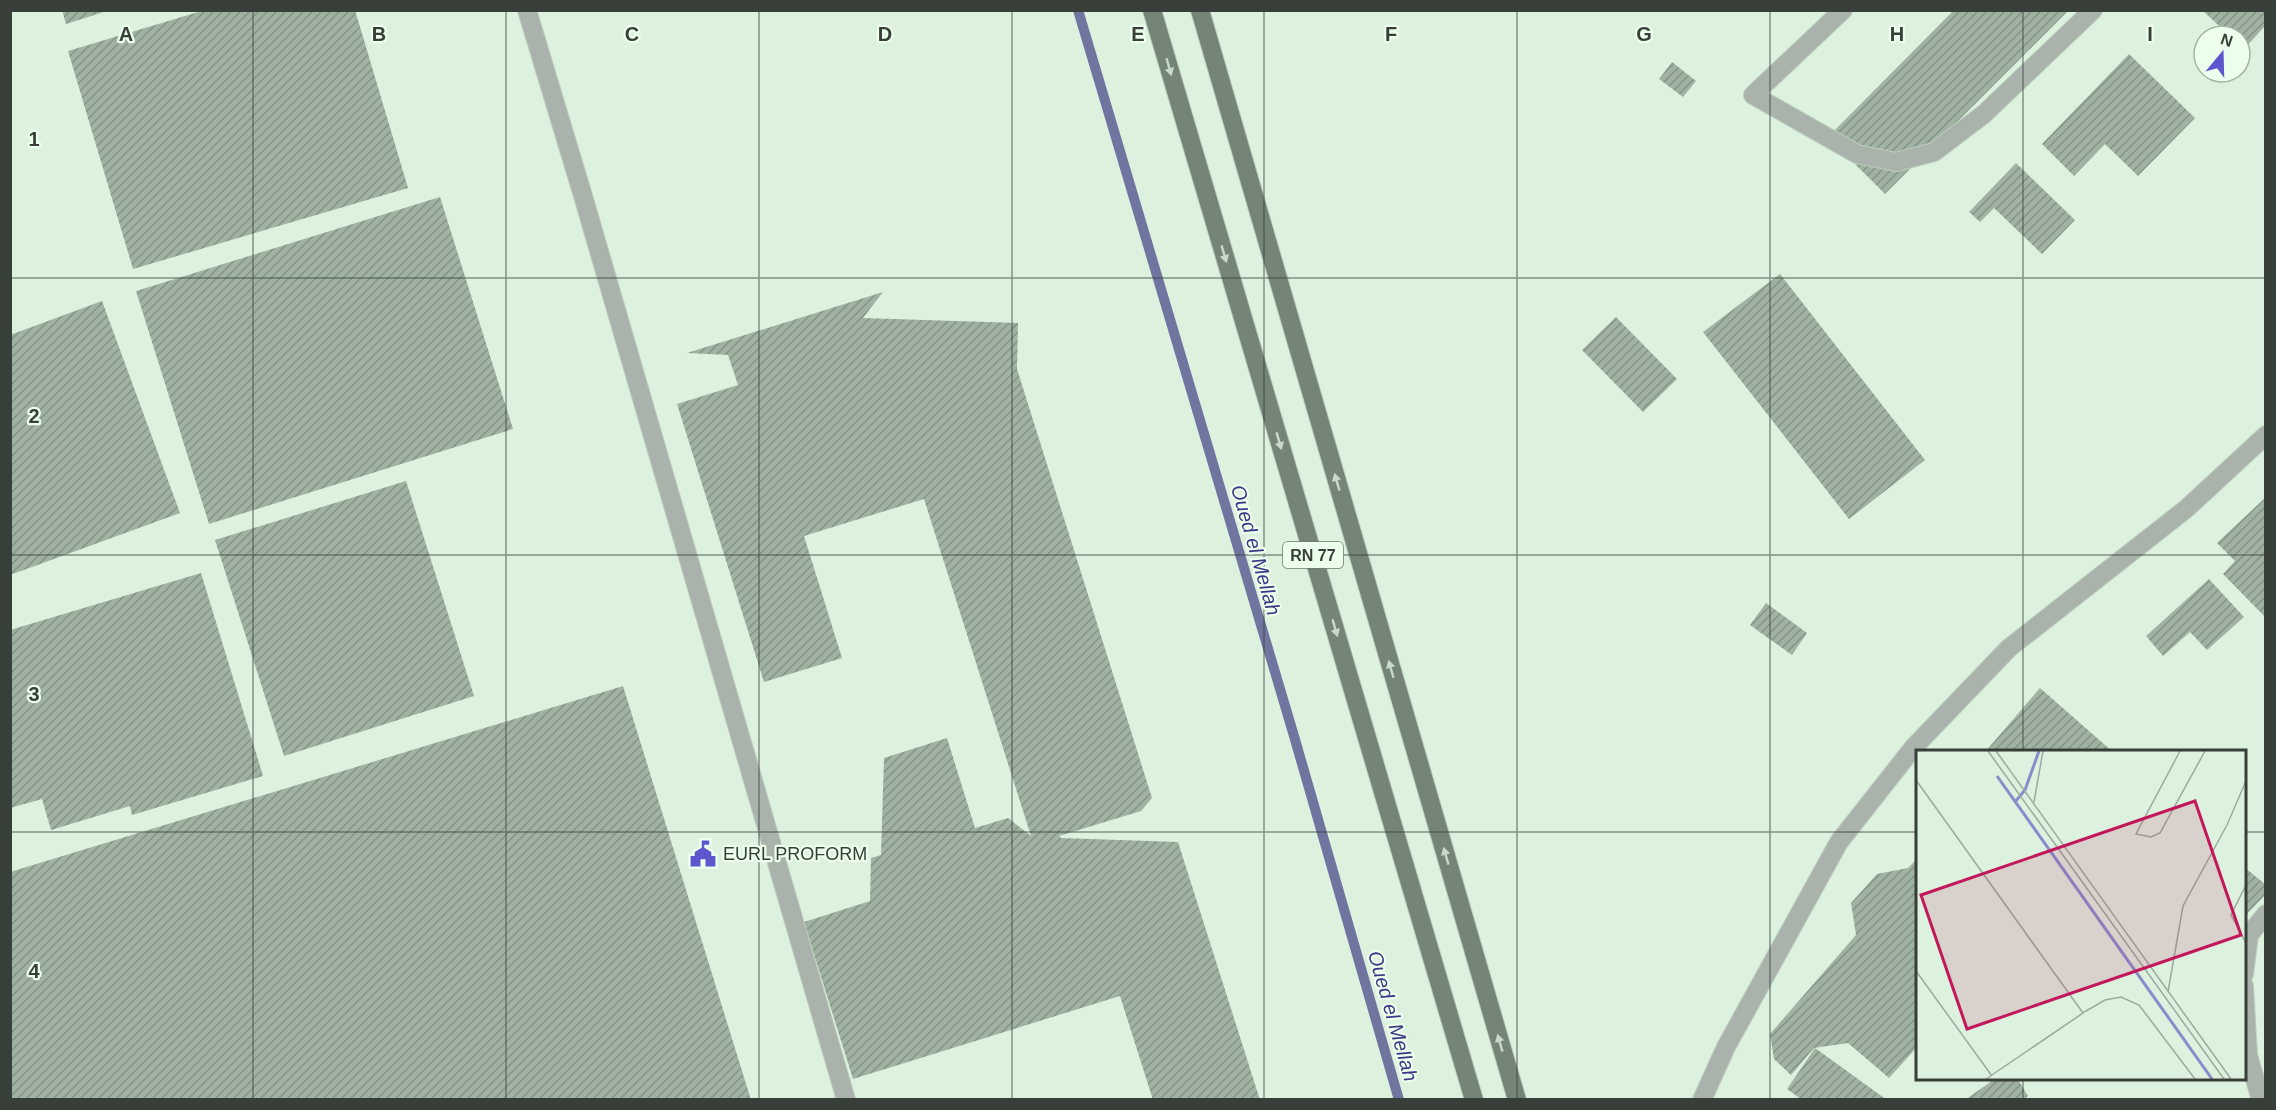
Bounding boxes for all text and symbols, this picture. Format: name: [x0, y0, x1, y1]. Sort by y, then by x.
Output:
text: A: [119, 23, 133, 45]
text: B: [372, 23, 386, 45]
text: C: [625, 23, 639, 45]
text: D: [878, 23, 892, 45]
text: E: [1131, 23, 1145, 45]
text: F: [1385, 23, 1397, 45]
text: G: [1636, 23, 1652, 45]
text: H: [1890, 23, 1904, 45]
text: I: [2147, 23, 2153, 45]
north arrow: [2192, 24, 2252, 84]
text: N: [2218, 30, 2235, 50]
one-way arrow: [1165, 58, 1174, 76]
text: 1: [28, 128, 40, 150]
one-way arrow: [1220, 245, 1229, 263]
text: 2: [28, 405, 40, 427]
one-way arrow: [1275, 432, 1284, 450]
one-way arrow: [1332, 473, 1341, 491]
water label: Oued el Mellah: [1227, 482, 1285, 618]
road number: RN 77: [1283, 542, 1343, 568]
one-way arrow: [1331, 619, 1340, 637]
one-way arrow: [1386, 660, 1395, 678]
text: 3: [28, 683, 40, 705]
inset map: [1916, 750, 2246, 1080]
public building icon: EURL PROFORM: [688, 839, 718, 869]
place label: EURL PROFORM: [723, 844, 867, 864]
one-way arrow: [1441, 847, 1450, 865]
water label: Oued el Mellah: [1364, 948, 1422, 1084]
text: 4: [28, 960, 40, 982]
one-way arrow: [1495, 1034, 1504, 1052]

